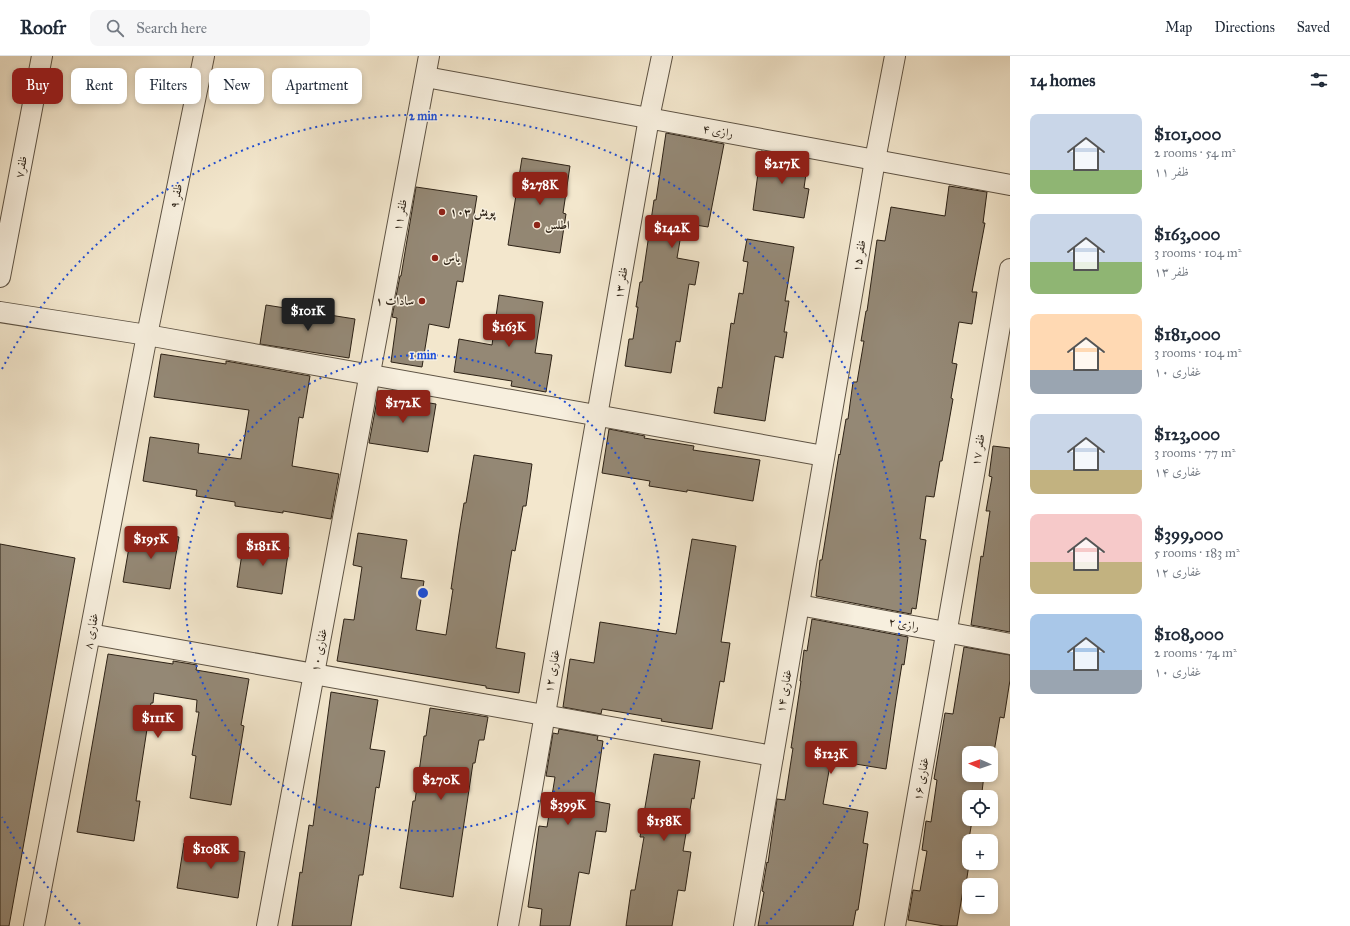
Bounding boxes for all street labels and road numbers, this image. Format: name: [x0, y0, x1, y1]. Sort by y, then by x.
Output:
street label: رازی ۴: [702, 121, 735, 141]
street label: ظفر۷: [12, 154, 31, 180]
street label: ظفر ۹: [167, 182, 186, 210]
street label: ظفر ۱۱: [390, 198, 411, 232]
street label: ظفر ۱۵: [849, 239, 870, 273]
street label: ظفر ۱۳: [611, 266, 632, 300]
street label: ظفر ۱۷: [968, 433, 989, 467]
street label: غفاری ۸: [81, 611, 101, 650]
street label: رازی ۲: [888, 614, 921, 634]
street label: غفاری ۱۰: [308, 627, 330, 673]
street label: غفاری ۱۲: [541, 648, 563, 694]
street label: غفاری ۱۴: [773, 668, 795, 714]
street label: غفاری ۱۶: [910, 756, 932, 802]

